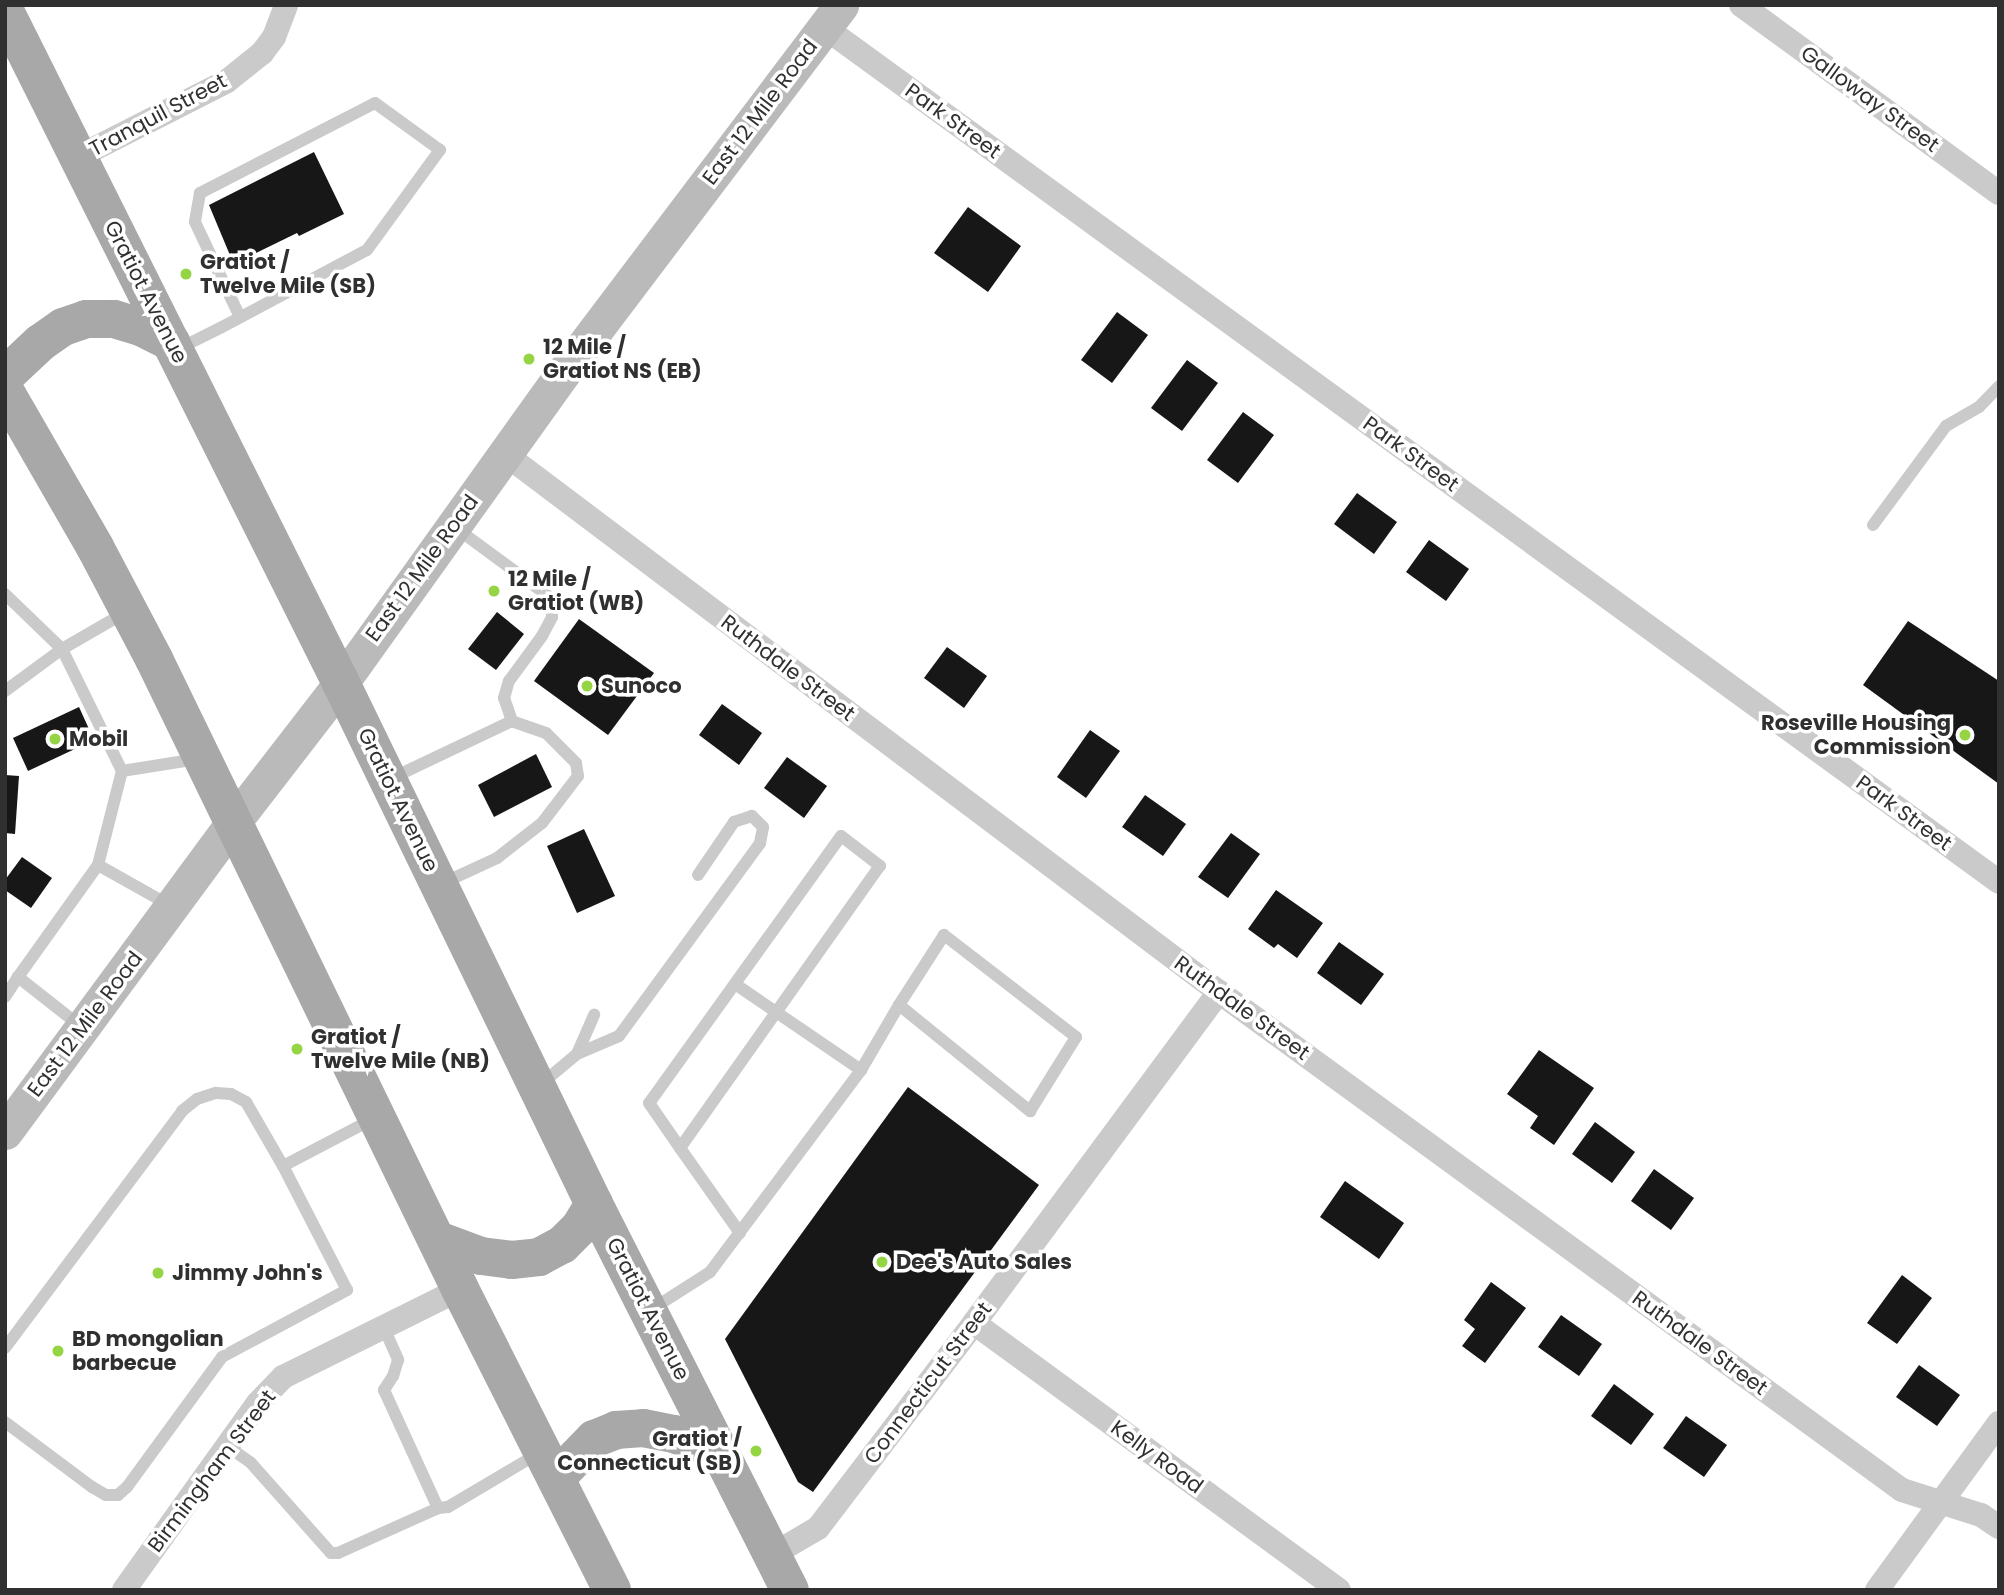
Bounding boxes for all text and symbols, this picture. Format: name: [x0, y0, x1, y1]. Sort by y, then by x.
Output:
street label: East 12 Mile Road: [697, 34, 823, 190]
street label: Galloway Street: [1796, 40, 1944, 158]
street label: Tranquil Street: [85, 68, 231, 162]
street label: Park Street: [900, 78, 1006, 164]
street label: Gratiot Avenue: [99, 216, 193, 368]
place label: Gratiot / Twelve Mile (SB): [200, 249, 376, 299]
marker: Gratiot / Twelve Mile (SB): [178, 266, 194, 282]
place label: 12 Mile / Gratiot NS (EB): [543, 334, 702, 384]
marker: 12 Mile / Gratiot NS (EB): [521, 351, 537, 367]
street label: Park Street: [1358, 411, 1464, 497]
street label: East 12 Mile Road: [360, 490, 484, 646]
place label: 12 Mile / Gratiot (WB): [508, 566, 644, 616]
marker: 12 Mile / Gratiot (WB): [486, 583, 502, 599]
street label: Ruthdale Street: [716, 610, 860, 726]
place label: Sunoco: [601, 673, 682, 699]
marker: Sunoco: [579, 678, 595, 694]
place label: Roseville Housing Commission: [1761, 710, 1951, 760]
street label: Gratiot Avenue: [352, 724, 444, 876]
place label: Mobil: [69, 726, 128, 752]
marker: Roseville Housing Commission: [1957, 727, 1973, 743]
marker: Mobil: [47, 731, 63, 747]
street label: Park Street: [1851, 770, 1957, 856]
street label: East 12 Mile Road: [22, 946, 148, 1102]
street label: Ruthdale Street: [1169, 951, 1315, 1065]
place label: Gratiot / Twelve Mile (NB): [311, 1024, 490, 1074]
marker: Gratiot / Twelve Mile (NB): [289, 1041, 305, 1057]
street label: Gratiot Avenue: [601, 1233, 695, 1385]
place label: Dee's Auto Sales: [896, 1249, 1072, 1275]
marker: Dee's Auto Sales: [874, 1254, 890, 1270]
place label: Jimmy John's: [172, 1260, 323, 1286]
marker: Jimmy John's: [150, 1265, 166, 1281]
street label: Ruthdale Street: [1627, 1286, 1773, 1400]
street label: Connecticut Street: [859, 1297, 997, 1469]
place label: BD mongolian barbecue: [72, 1326, 224, 1376]
marker: BD mongolian barbecue: [50, 1343, 66, 1359]
street label: Birmingham Street: [143, 1385, 281, 1557]
street label: Kelly Road: [1106, 1415, 1208, 1499]
place label: Gratiot / Connecticut (SB): [557, 1426, 742, 1476]
marker: Gratiot / Connecticut (SB): [748, 1443, 764, 1459]

